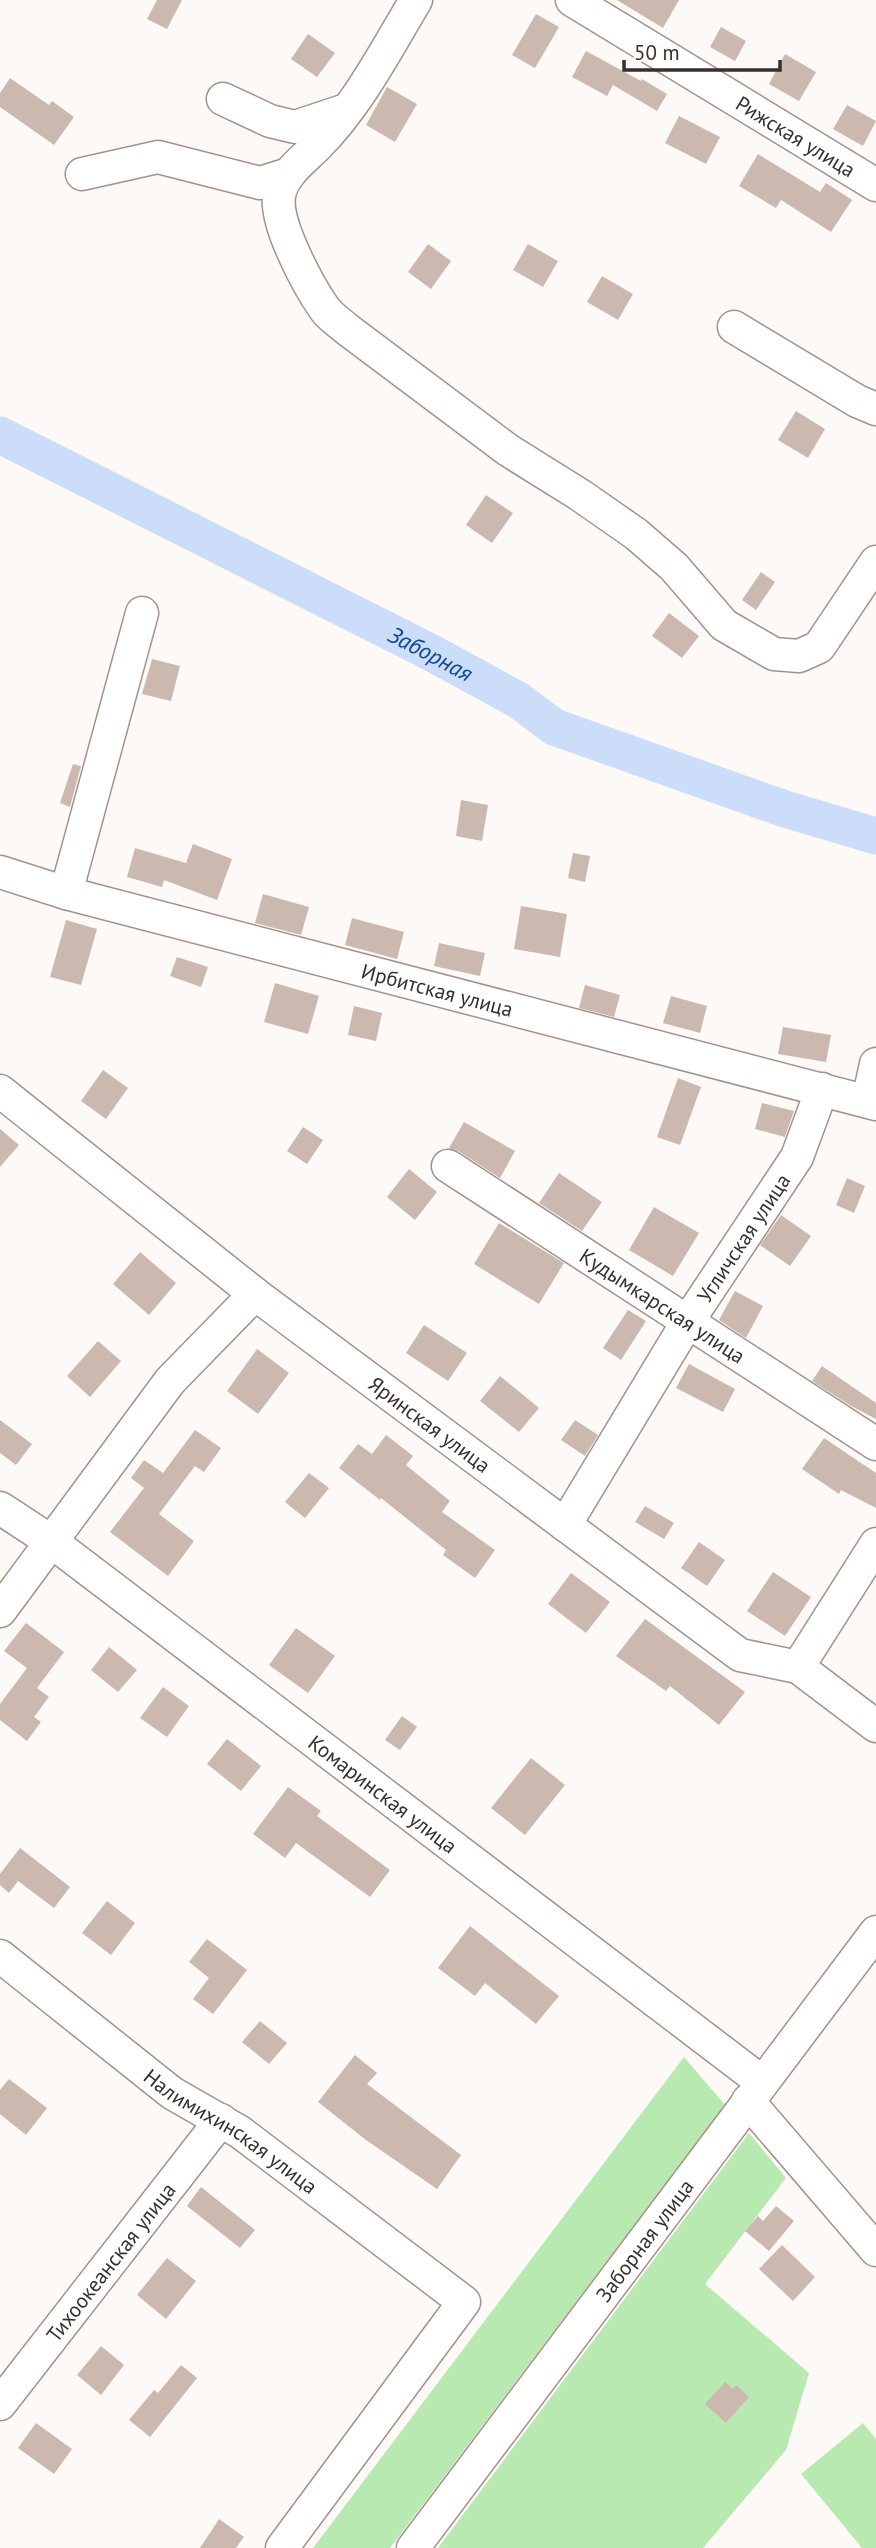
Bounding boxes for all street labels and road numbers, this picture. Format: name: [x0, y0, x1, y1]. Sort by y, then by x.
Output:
street label: Рижская улица: [731, 90, 861, 183]
street label: Ирбитская улица: [359, 957, 516, 1022]
street label: Угличская улица: [691, 1168, 796, 1308]
street label: Кудымкарская улица: [575, 1242, 751, 1369]
street label: Яринская улица: [364, 1370, 496, 1478]
street label: Комаринская улица: [303, 1729, 463, 1859]
street label: Налимихинская улица: [139, 2062, 323, 2199]
street label: Заборная улица: [590, 2174, 699, 2307]
street label: Тихоокеанская улица: [40, 2177, 181, 2347]

